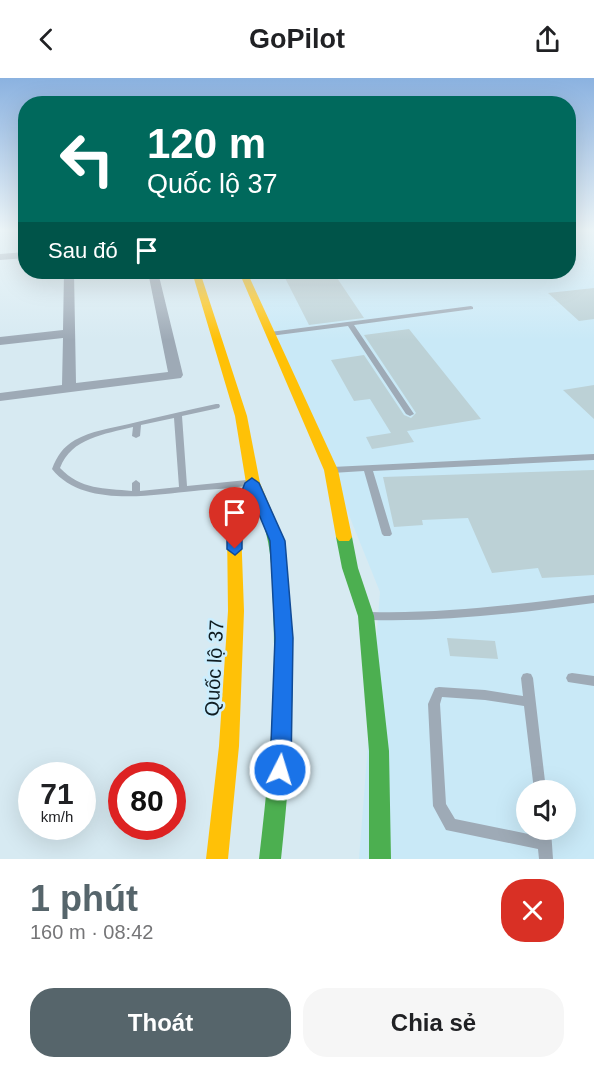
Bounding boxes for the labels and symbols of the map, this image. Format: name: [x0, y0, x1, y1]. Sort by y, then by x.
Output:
pin: [209, 487, 260, 549]
street label: Quốc lộ 37: [200, 619, 228, 717]
position arrow: [248, 738, 312, 802]
speed limit sign: 80: [108, 762, 186, 840]

